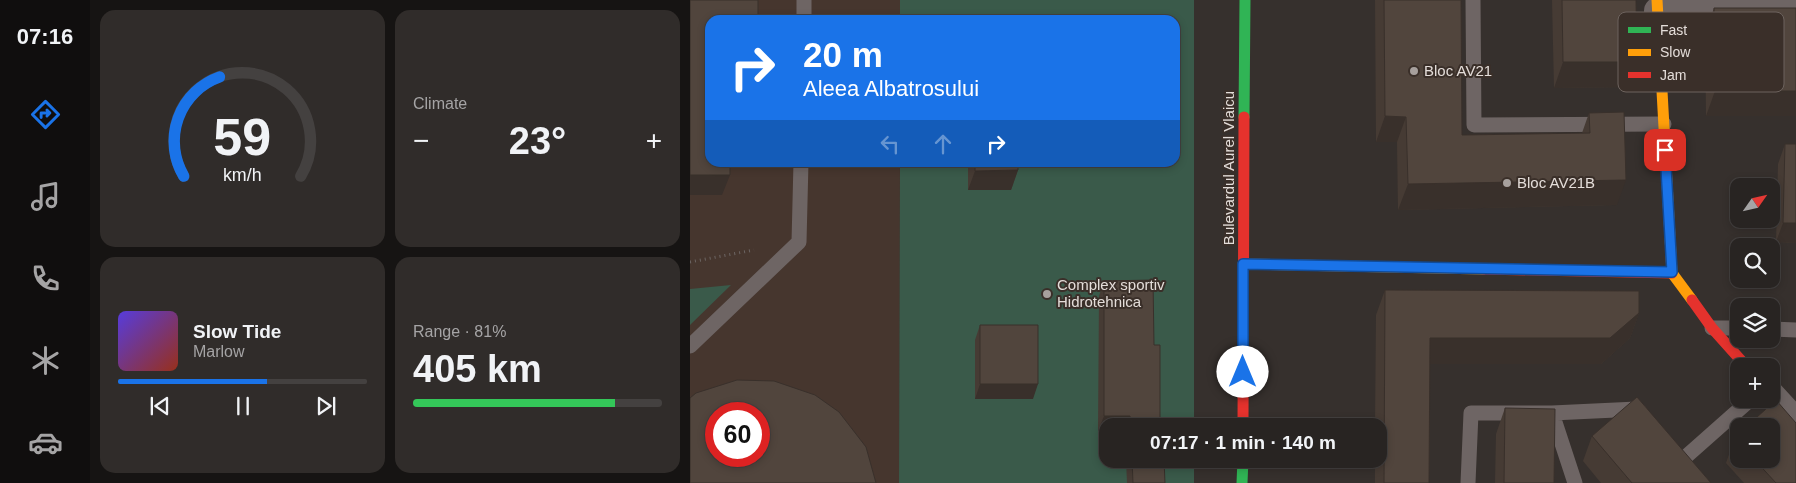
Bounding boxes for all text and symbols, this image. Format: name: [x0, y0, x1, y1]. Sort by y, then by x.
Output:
legend: [1618, 12, 1784, 92]
text: Fast: [1660, 22, 1687, 38]
text: 07:16: [17, 24, 73, 49]
icon: right: [720, 35, 785, 100]
text: 20 m: [803, 35, 883, 74]
text: Slow: [1660, 44, 1691, 60]
place label: Bloc AV21: [1424, 62, 1492, 79]
marker: Bloc AV21: [1408, 65, 1420, 77]
text: Jam: [1660, 67, 1686, 83]
text: Aleea Albatrosului: [803, 76, 979, 101]
street label: Bulevardul Aurel Vlaicu: [1220, 91, 1237, 245]
text: Climate: [413, 95, 467, 112]
icon: directions: [28, 97, 63, 132]
text: 59: [214, 108, 271, 166]
text: 23°: [509, 120, 566, 162]
text: −: [413, 125, 429, 156]
text: +: [646, 125, 662, 156]
pin: [1644, 129, 1686, 171]
icon: left: [876, 130, 904, 158]
icon: ahead: [929, 130, 957, 158]
icon: right: [982, 130, 1010, 158]
icon: arrive: [1651, 136, 1679, 164]
text: km/h: [223, 165, 262, 185]
place label: Bloc AV21B: [1517, 174, 1595, 191]
marker: Bloc AV21B: [1501, 177, 1513, 189]
north arrow: [1730, 178, 1780, 228]
map controls: [1730, 178, 1780, 468]
icon: music: [28, 179, 63, 214]
button: search: [1730, 238, 1780, 288]
icon: phone: [28, 261, 63, 296]
place label: Complex sportiv Hidrotehnica: [1057, 276, 1165, 310]
marker: Complex sportiv Hidrotehnica: [1041, 288, 1053, 300]
button: layers: [1730, 298, 1780, 348]
text: Slow Tide: [193, 321, 281, 342]
text: Range · 81%: [413, 323, 506, 340]
icon: climate: [28, 343, 63, 378]
text: Marlow: [193, 343, 245, 360]
position arrow: [1216, 345, 1268, 397]
text: 405 km: [413, 348, 542, 390]
button: +: [1730, 358, 1780, 408]
icon: previous: [146, 392, 174, 420]
icon: pause: [229, 392, 257, 420]
icon: next: [312, 392, 340, 420]
speed limit sign: 60: [705, 402, 770, 467]
button: −: [1730, 418, 1780, 468]
icon: car: [28, 425, 63, 460]
text: 07:17 · 1 min · 140 m: [1150, 432, 1336, 453]

